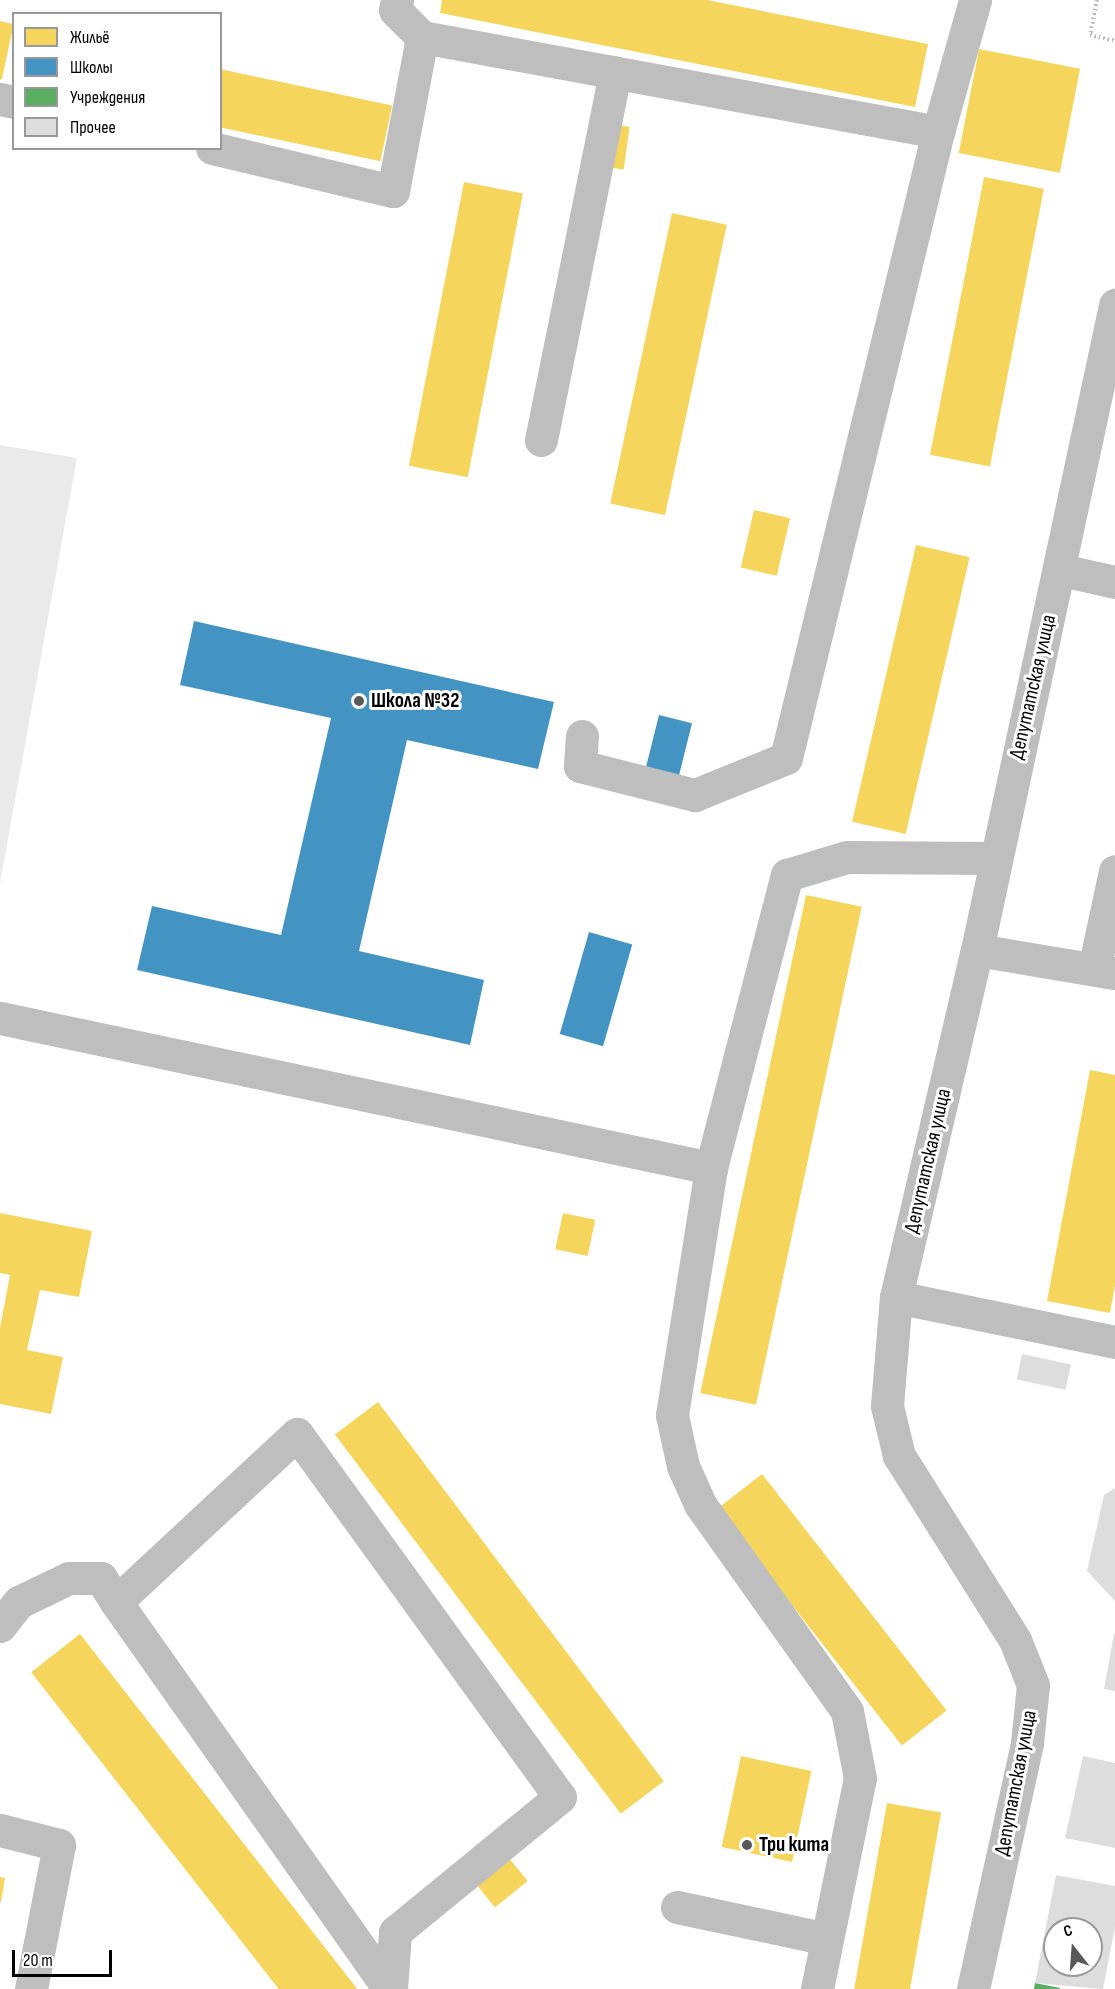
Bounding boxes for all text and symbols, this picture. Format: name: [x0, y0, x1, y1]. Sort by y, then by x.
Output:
legend: [12, 12, 222, 150]
text: Жильё: [70, 27, 110, 48]
text: Школы: [70, 57, 113, 78]
text: Учреждения: [70, 87, 145, 108]
text: Прочее: [70, 117, 116, 138]
street label: Депутатская улица: [1004, 612, 1062, 762]
place label: Школа №32: [371, 688, 459, 714]
marker: Школа №32: [352, 694, 366, 708]
street label: Депутатская улица: [899, 1086, 957, 1236]
street label: Депутатская улица: [990, 1708, 1042, 1858]
place label: Три кита: [759, 1832, 829, 1858]
marker: Три кита: [740, 1838, 754, 1852]
north arrow: [1043, 1917, 1103, 1977]
text: С: [1061, 1921, 1075, 1942]
scale bar: [15, 1938, 116, 1976]
text: 20 m: [23, 1950, 53, 1971]

